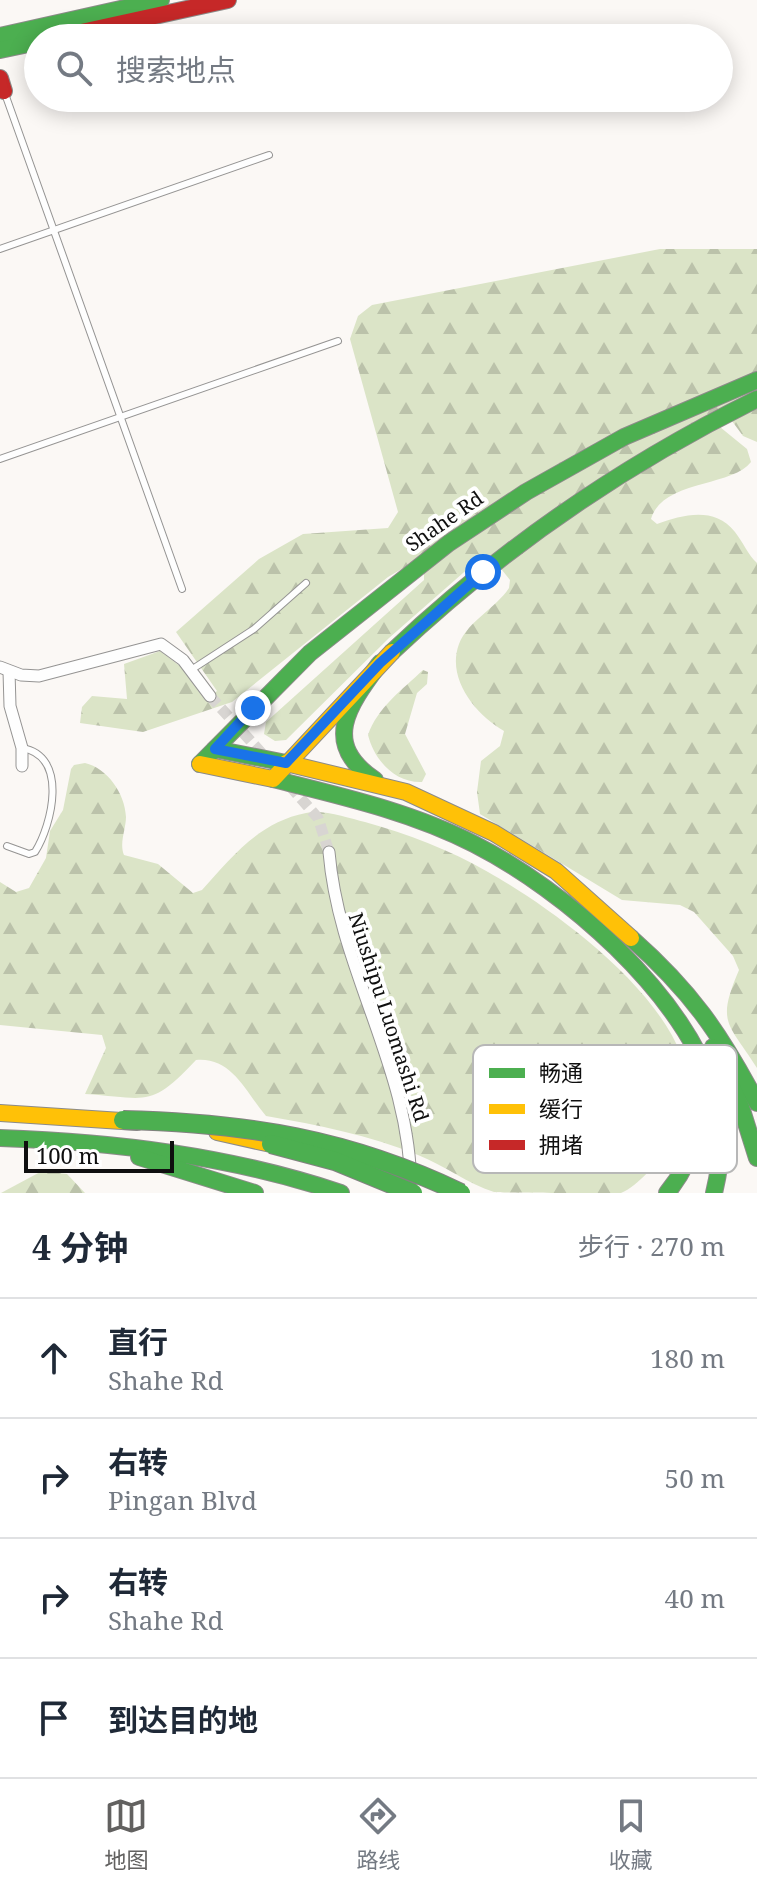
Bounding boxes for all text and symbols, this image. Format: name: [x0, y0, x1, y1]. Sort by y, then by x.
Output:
search box: [24, 24, 733, 112]
icon: search: [52, 46, 96, 90]
text: 搜索地点: [116, 49, 236, 90]
street label: Shahe Rd: [400, 484, 488, 558]
route start: [465, 554, 501, 590]
route end: [235, 690, 271, 726]
street label: Niushipu Luomashi Rd: [342, 909, 436, 1125]
legend: [473, 1045, 737, 1173]
text: 畅通: [539, 1057, 583, 1087]
text: 缓行: [539, 1093, 583, 1123]
text: 拥堵: [539, 1129, 583, 1159]
scale bar: [24, 1137, 174, 1173]
text: 100 m: [36, 1140, 99, 1170]
text: 4 分钟: [32, 1224, 128, 1270]
text: 步行 · 270 m: [578, 1228, 725, 1264]
text: 直行: [108, 1321, 168, 1362]
icon: ahead: [32, 1336, 76, 1380]
text: 180 m: [650, 1340, 725, 1376]
text: Shahe Rd: [108, 1362, 224, 1398]
text: 右转: [108, 1441, 168, 1482]
icon: right: [32, 1456, 76, 1500]
text: 50 m: [665, 1460, 725, 1496]
text: Pingan Blvd: [108, 1482, 257, 1518]
text: 右转: [108, 1561, 168, 1602]
icon: right: [32, 1576, 76, 1620]
text: 40 m: [665, 1580, 725, 1616]
text: Shahe Rd: [108, 1602, 224, 1638]
icon: arrive: [32, 1696, 76, 1740]
text: 到达目的地: [108, 1699, 258, 1740]
tab: 地图: [104, 1794, 148, 1874]
tab: 路线: [356, 1794, 401, 1874]
tab: 收藏: [609, 1794, 653, 1874]

